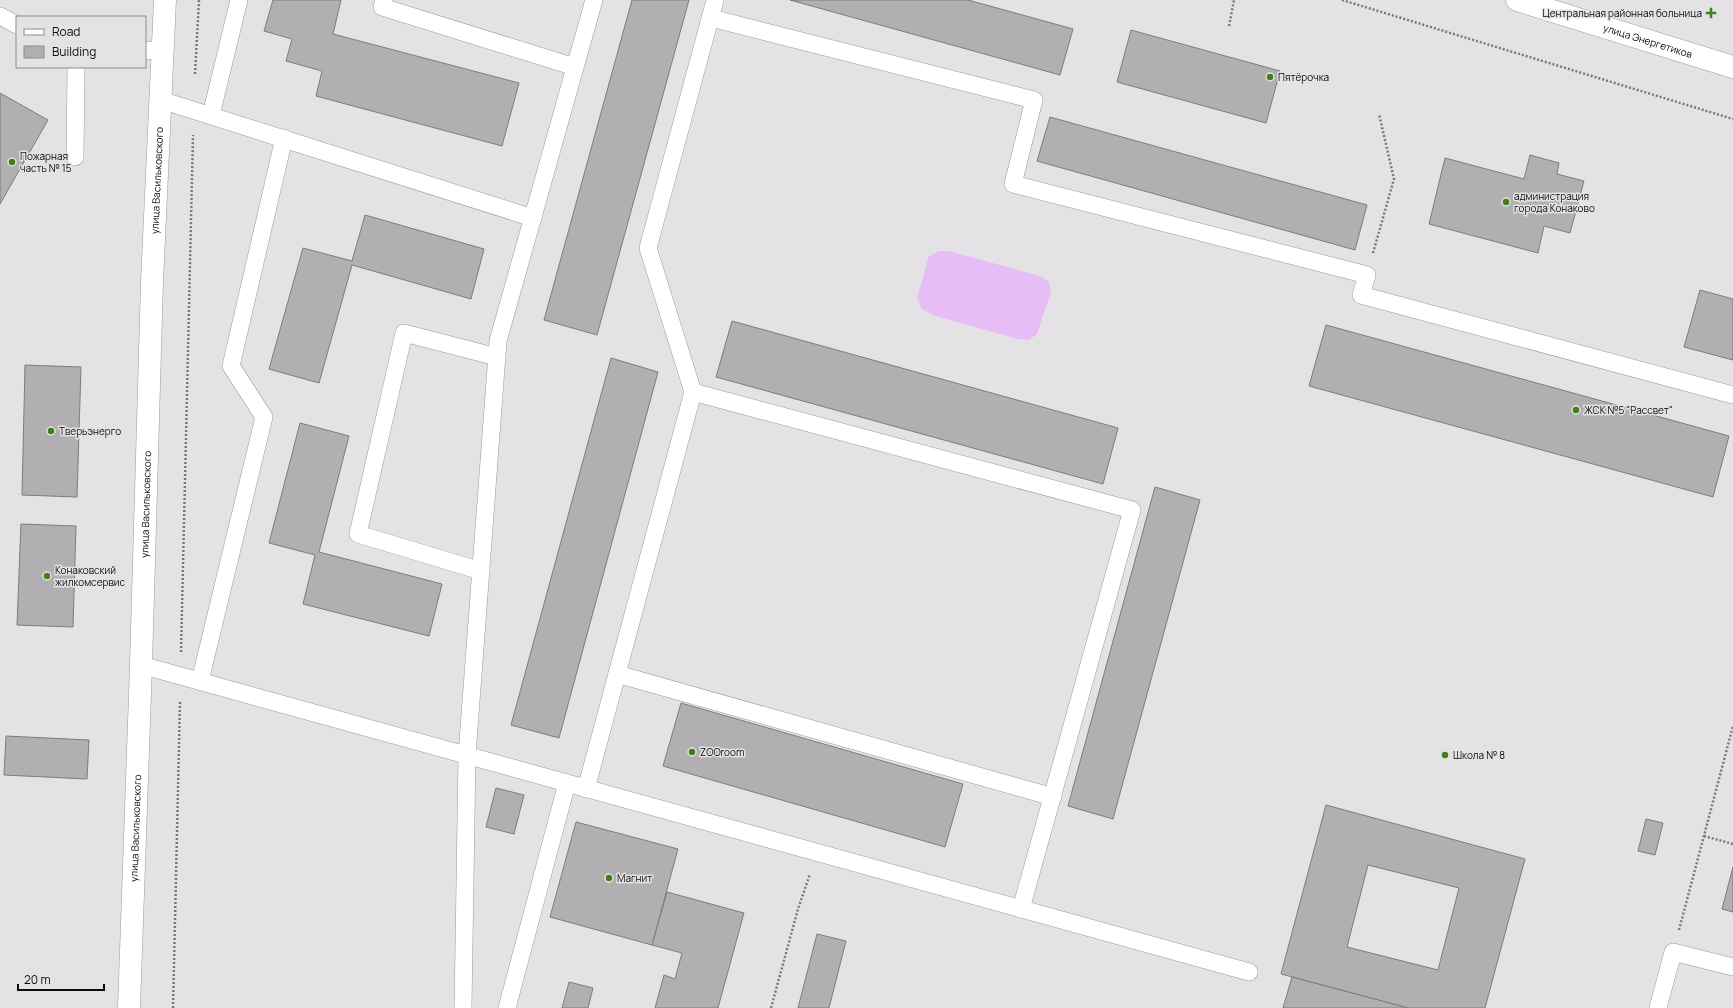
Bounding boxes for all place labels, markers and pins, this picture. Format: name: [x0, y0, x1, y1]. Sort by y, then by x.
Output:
place label: Центральная районная больница: [1543, 6, 1702, 20]
marker: Центральная районная больница: [1705, 7, 1717, 19]
place label: Пятёрочка: [1278, 70, 1329, 84]
marker: Пятёрочка: [1265, 72, 1275, 82]
place label: Пожарная часть № 15: [20, 149, 72, 175]
marker: Пожарная часть № 15: [7, 157, 17, 167]
place label: администрация города Конаково: [1514, 189, 1595, 215]
marker: администрация города Конаково: [1501, 197, 1511, 207]
place label: ЖСК №5 "Рассвет": [1584, 403, 1673, 417]
marker: ЖСК №5 "Рассвет": [1571, 405, 1581, 415]
place label: Тверьэнерго: [59, 424, 121, 438]
marker: Тверьэнерго: [46, 426, 56, 436]
place label: Конаковский жилкомсервис: [55, 563, 125, 589]
marker: Конаковский жилкомсервис: [42, 571, 52, 581]
place label: ZOOroom: [700, 745, 744, 759]
marker: ZOOroom: [687, 747, 697, 757]
place label: Школа № 8: [1453, 748, 1505, 762]
marker: Школа № 8: [1440, 750, 1450, 760]
place label: Магнит: [617, 871, 652, 885]
marker: Магнит: [604, 873, 614, 883]

